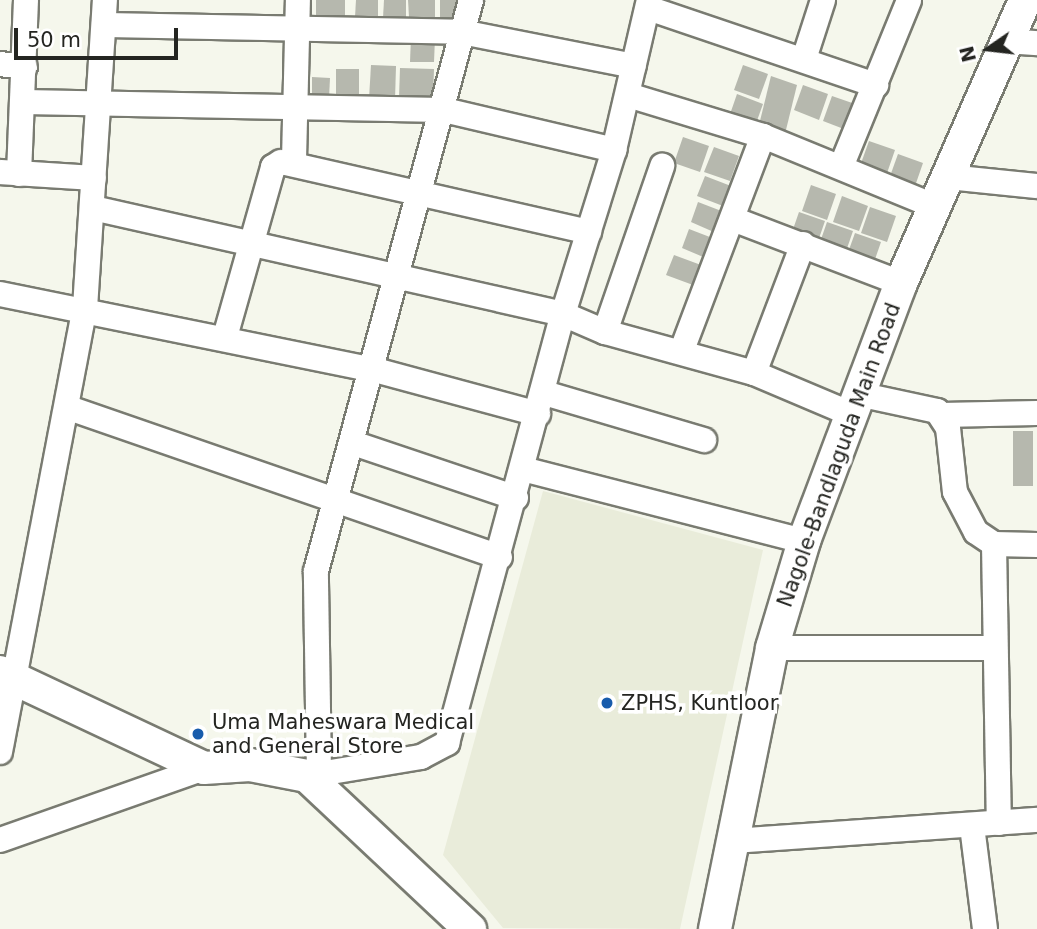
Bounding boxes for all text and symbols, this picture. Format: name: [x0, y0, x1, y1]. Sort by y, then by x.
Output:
scale bar: [18, 14, 182, 58]
north arrow: [953, 14, 1023, 84]
text: 50 m: [27, 28, 81, 52]
text: N: [955, 44, 980, 64]
street label: Nagole-Bandlaguda Main Road: [772, 299, 906, 611]
place label: ZPHS, Kuntloor: [621, 690, 778, 716]
marker: ZPHS, Kuntloor: [599, 695, 615, 711]
place label: Uma Maheswara Medical and General Store: [212, 709, 474, 759]
marker: Uma Maheswara Medical and General Store: [190, 726, 206, 742]

